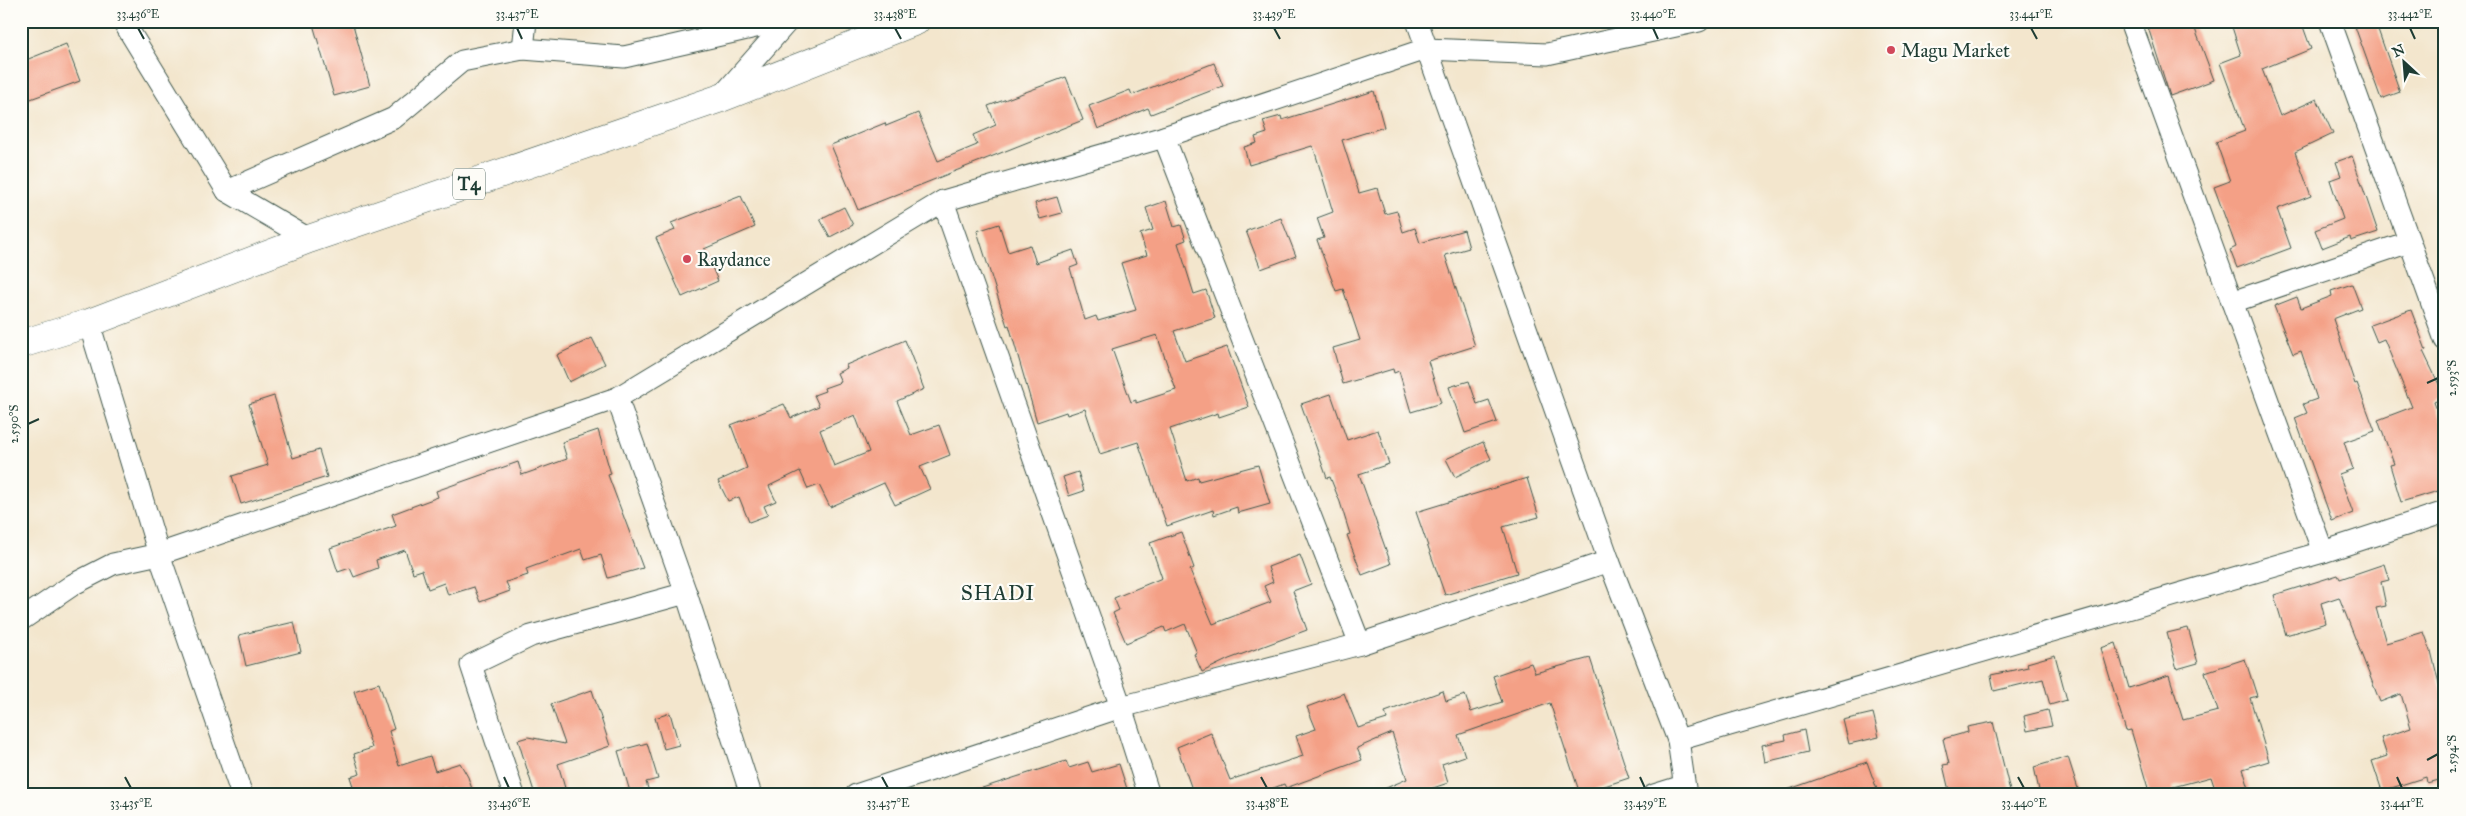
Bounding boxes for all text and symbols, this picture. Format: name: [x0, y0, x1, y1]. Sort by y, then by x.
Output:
text: 33.436°E: [117, 7, 160, 21]
text: 33.437°E: [495, 7, 539, 21]
text: 33.438°E: [873, 7, 917, 21]
text: 33.439°E: [1252, 7, 1296, 21]
text: 33.440°E: [1630, 7, 1676, 21]
text: 33.441°E: [2009, 7, 2053, 21]
text: 33.442°E: [2388, 7, 2433, 21]
north arrow: [2378, 38, 2428, 88]
place label: Magu Market: [1901, 39, 2010, 63]
text: N: [2389, 40, 2408, 61]
marker: Magu Market: [1885, 44, 1897, 56]
road number: T4: [453, 168, 485, 200]
place label: Raydance: [697, 248, 771, 271]
marker: Raydance: [681, 253, 693, 265]
text: 2.593°S: [2445, 360, 2459, 396]
text: 2.590°S: [7, 405, 21, 443]
district label: SHADI: [961, 580, 1035, 606]
text: 2.594°S: [2445, 735, 2459, 773]
text: 33.435°E: [110, 796, 153, 810]
text: 33.436°E: [488, 796, 531, 810]
text: 33.437°E: [866, 796, 910, 810]
text: 33.438°E: [1245, 796, 1289, 810]
text: 33.439°E: [1623, 796, 1667, 810]
text: 33.440°E: [2001, 796, 2047, 810]
text: 33.441°E: [2380, 796, 2424, 810]

